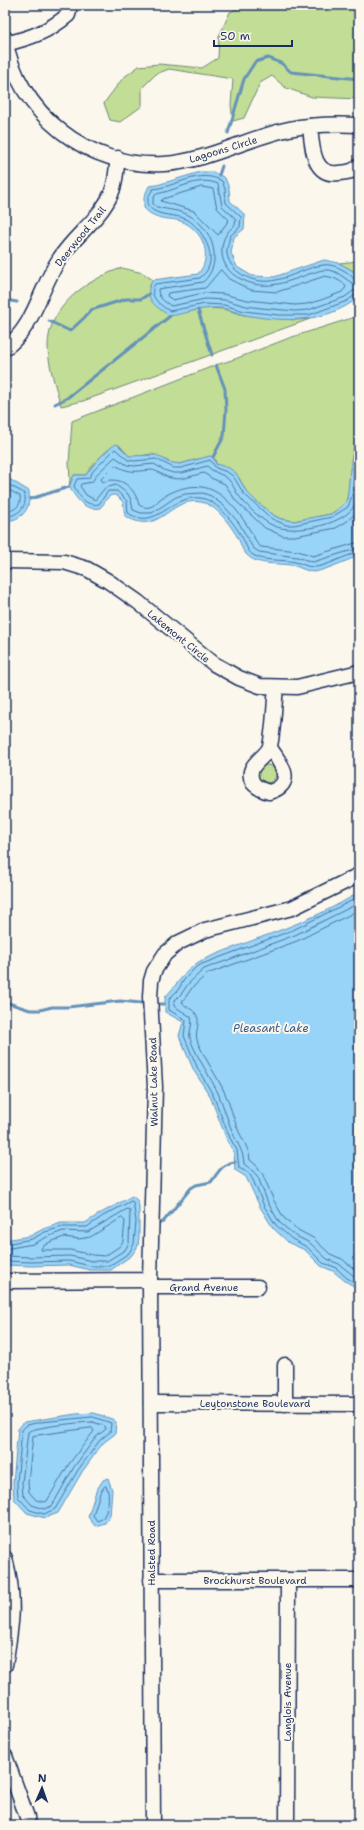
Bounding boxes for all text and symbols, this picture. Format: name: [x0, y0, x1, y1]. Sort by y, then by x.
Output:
scale bar: [214, 22, 292, 48]
text: 50 m: [220, 28, 250, 44]
street label: Lagoons Circle: [188, 133, 259, 166]
street label: Deerwood Trail: [52, 203, 109, 269]
street label: Lakemont Circle: [145, 607, 213, 666]
water label: Pleasant Lake: [233, 1021, 309, 1036]
street label: Walnut Lake Road: [146, 1037, 161, 1127]
street label: Grand Avenue: [170, 1281, 239, 1294]
street label: Leytonstone Boulevard: [200, 1397, 311, 1410]
street label: Halsted Road: [145, 1520, 158, 1586]
street label: Brockhurst Boulevard: [203, 1574, 307, 1587]
street label: Langlois Avenue: [281, 1662, 294, 1741]
north arrow: [22, 1768, 62, 1808]
text: N: [38, 1771, 47, 1786]

